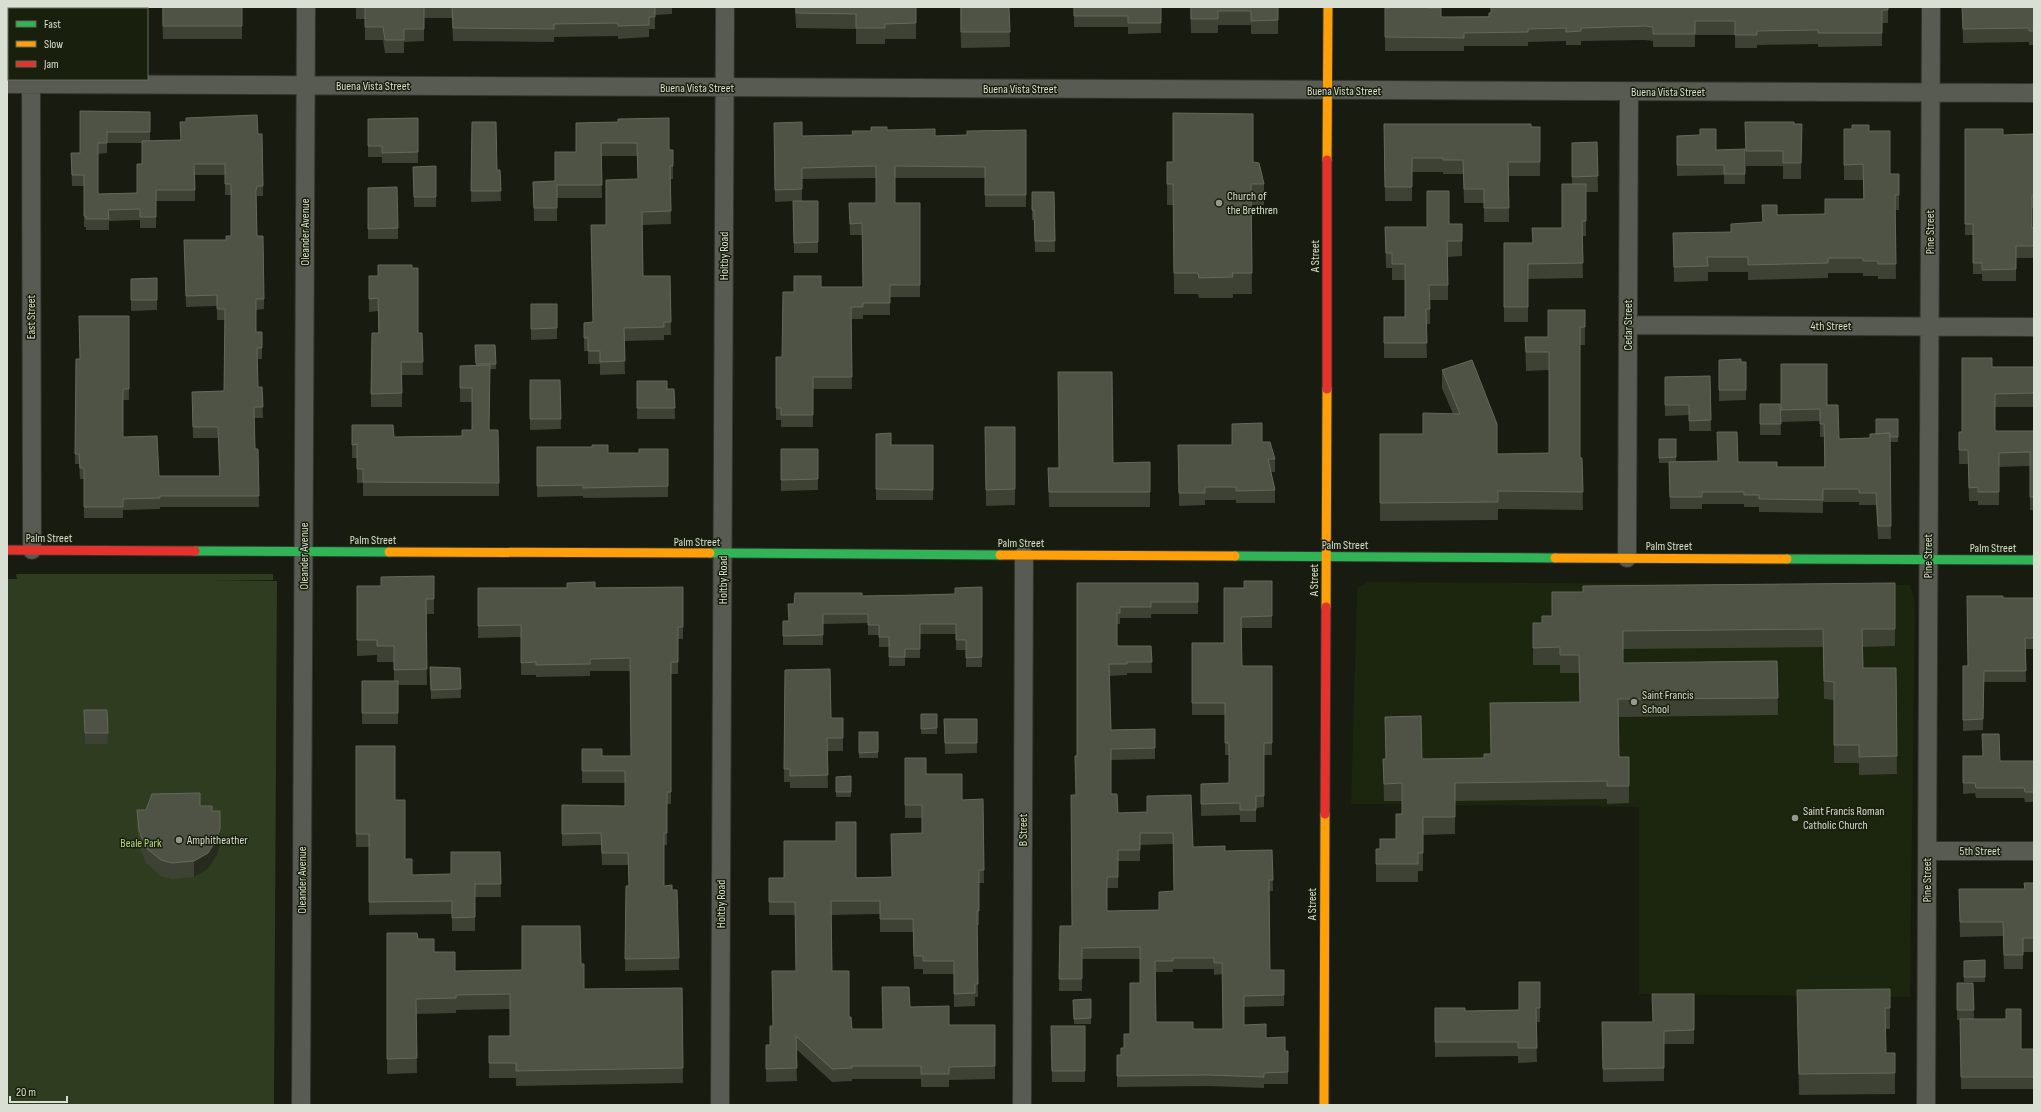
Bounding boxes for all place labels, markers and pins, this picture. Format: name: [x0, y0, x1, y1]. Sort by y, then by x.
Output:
place label: Church of the Brethren: [1227, 189, 1278, 218]
marker: Church of the Brethren: [1214, 198, 1224, 208]
place label: Saint Francis School: [1642, 688, 1694, 717]
marker: Saint Francis School: [1629, 697, 1639, 707]
place label: Saint Francis Roman Catholic Church: [1803, 804, 1884, 833]
marker: Saint Francis Roman Catholic Church: [1790, 813, 1800, 823]
place label: Amphitheather: [186, 833, 248, 848]
marker: Amphitheather: [174, 835, 184, 845]

